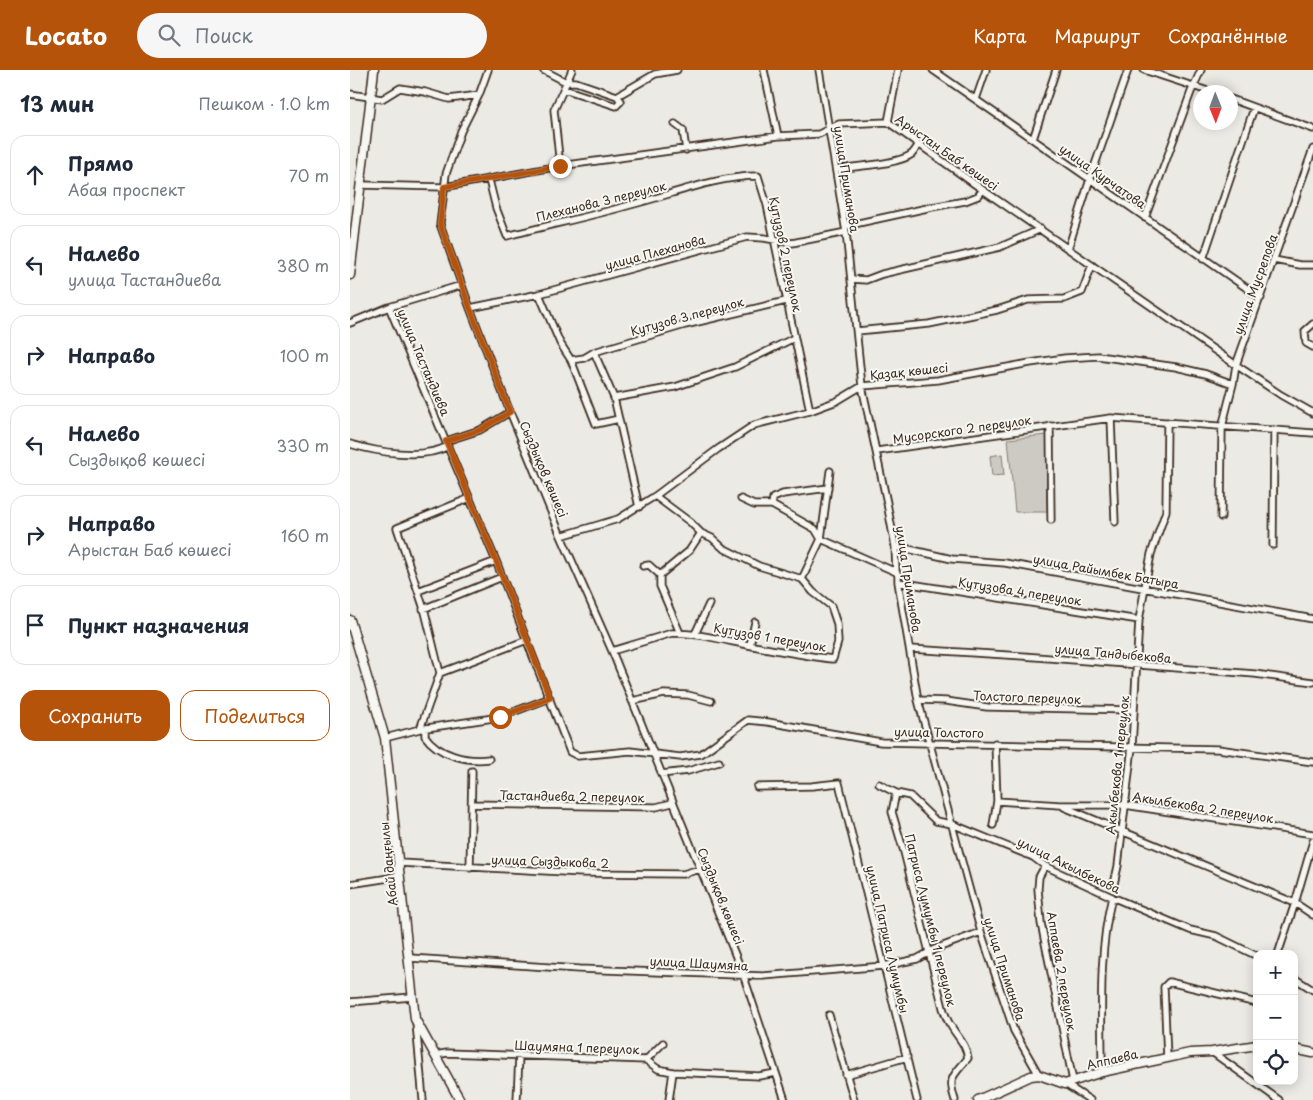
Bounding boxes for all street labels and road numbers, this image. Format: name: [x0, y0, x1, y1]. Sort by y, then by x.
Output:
street label: Арыстан Баб көшесі: [892, 109, 1002, 195]
street label: улица Приманова: [830, 124, 864, 234]
street label: улица Курчатова: [1056, 139, 1150, 213]
street label: Плеханова 3 переулок: [534, 176, 669, 226]
street label: Кутузов 2 переулок: [765, 195, 807, 314]
street label: улица Плеханова: [603, 230, 708, 274]
street label: улица Мусрепова: [1228, 231, 1282, 337]
street label: Кутузов 3 переулок: [628, 292, 747, 340]
street label: улица Тастандиева: [393, 306, 455, 419]
street label: Қазақ көшесі: [869, 358, 949, 384]
street label: Мусорского 2 переулок: [892, 410, 1033, 448]
street label: Сыздықов көшесі: [516, 418, 572, 520]
street label: улица Приманова: [892, 524, 926, 634]
street label: улица Райымбек Батыра: [1032, 549, 1181, 593]
street label: Кутузова 4 переулок: [957, 572, 1084, 610]
street label: Кутузов 1 переулок: [712, 618, 829, 656]
street label: улица Тандыбекова: [1054, 639, 1173, 667]
street label: Толстого переулок: [973, 686, 1082, 708]
street label: Акылбекова 1 переулок: [1101, 694, 1133, 835]
street label: улица Толстого: [894, 722, 984, 742]
street label: Тастандиева 2 переулок: [499, 786, 646, 806]
street label: Акылбекова 2 переулок: [1131, 787, 1276, 827]
street label: Абай даңғылы: [375, 821, 401, 907]
street label: Патриса Лумумбы 1 переулок: [901, 832, 961, 1009]
street label: улица Акылбекова: [1015, 832, 1124, 898]
street label: Сыздықов көшесі: [693, 845, 749, 947]
street label: улица Сыздыкова 2: [491, 850, 609, 872]
street label: улица Патриса Лумумбы: [862, 863, 914, 1015]
street label: Аппаева 2 переулок: [1043, 910, 1082, 1033]
street label: улица Приманова: [980, 915, 1030, 1024]
street label: улица Шаумяна: [649, 951, 749, 975]
street label: Шаумяна 1 переулок: [514, 1036, 641, 1058]
street label: Аппаева: [1085, 1044, 1140, 1074]

